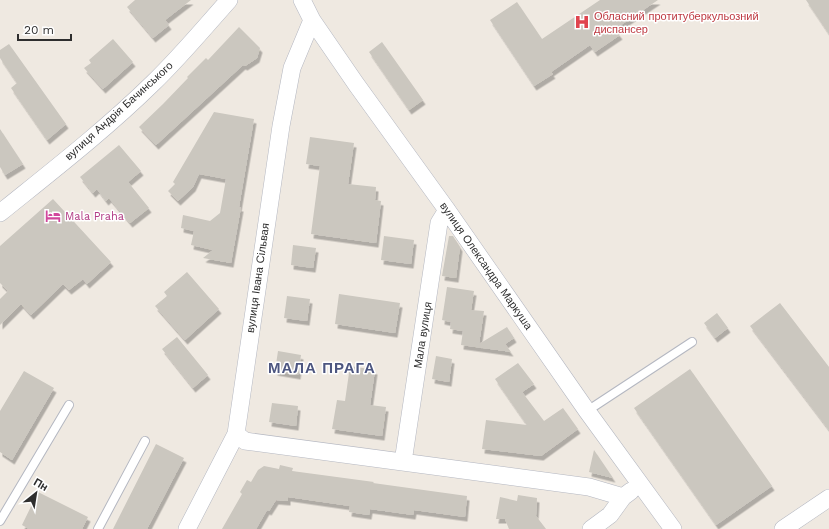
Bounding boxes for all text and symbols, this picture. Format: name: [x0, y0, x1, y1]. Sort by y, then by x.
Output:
place label: Обласний протитуберкульозний диспансер: [594, 10, 759, 36]
hospital icon: Обласний протитуберкульозний диспансер: [573, 13, 591, 31]
scale bar: [18, 16, 71, 42]
text: 20 m: [24, 23, 54, 37]
street label: вулиця Андрія Бачинського: [62, 59, 176, 163]
street label: вулиця Олександра Маркуша: [437, 200, 536, 333]
hotel icon: Mala Praha: [44, 207, 62, 225]
place label: Mala Praha: [65, 210, 124, 223]
street label: вулиця Івана Сільвая: [244, 222, 272, 334]
street label: Мала вулиця: [411, 301, 435, 369]
district label: МАЛА ПРАГА: [268, 359, 376, 377]
north arrow: [16, 473, 56, 513]
text: Пн: [31, 476, 50, 494]

